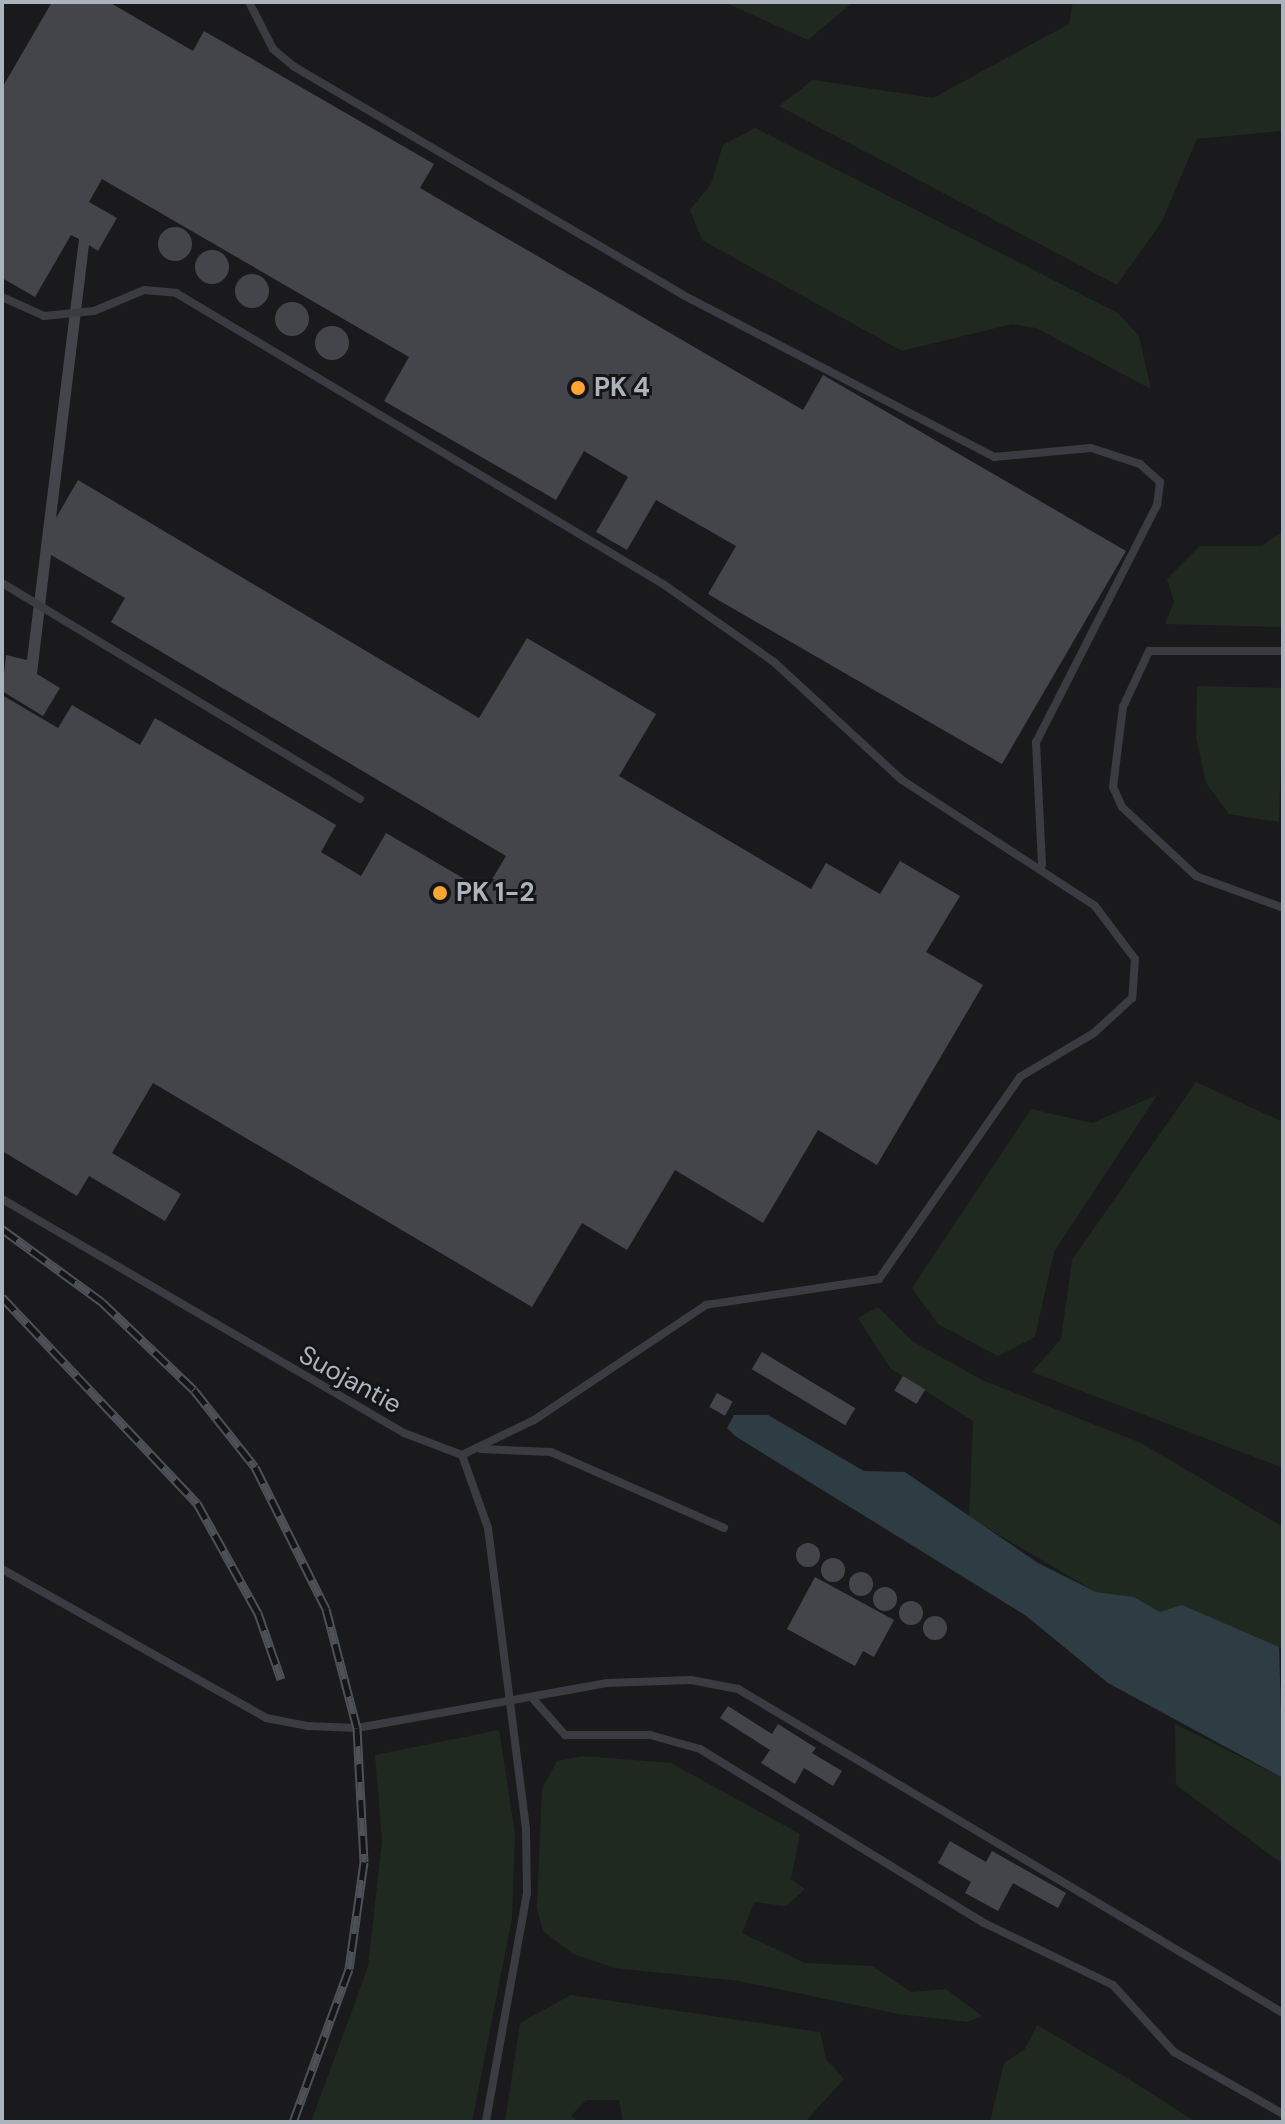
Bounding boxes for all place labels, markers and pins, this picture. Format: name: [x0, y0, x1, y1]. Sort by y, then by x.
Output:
place label: PK 4: [594, 372, 650, 404]
marker: PK 4: [569, 379, 587, 397]
place label: PK 1-2: [456, 877, 534, 909]
marker: PK 1-2: [431, 884, 449, 902]

